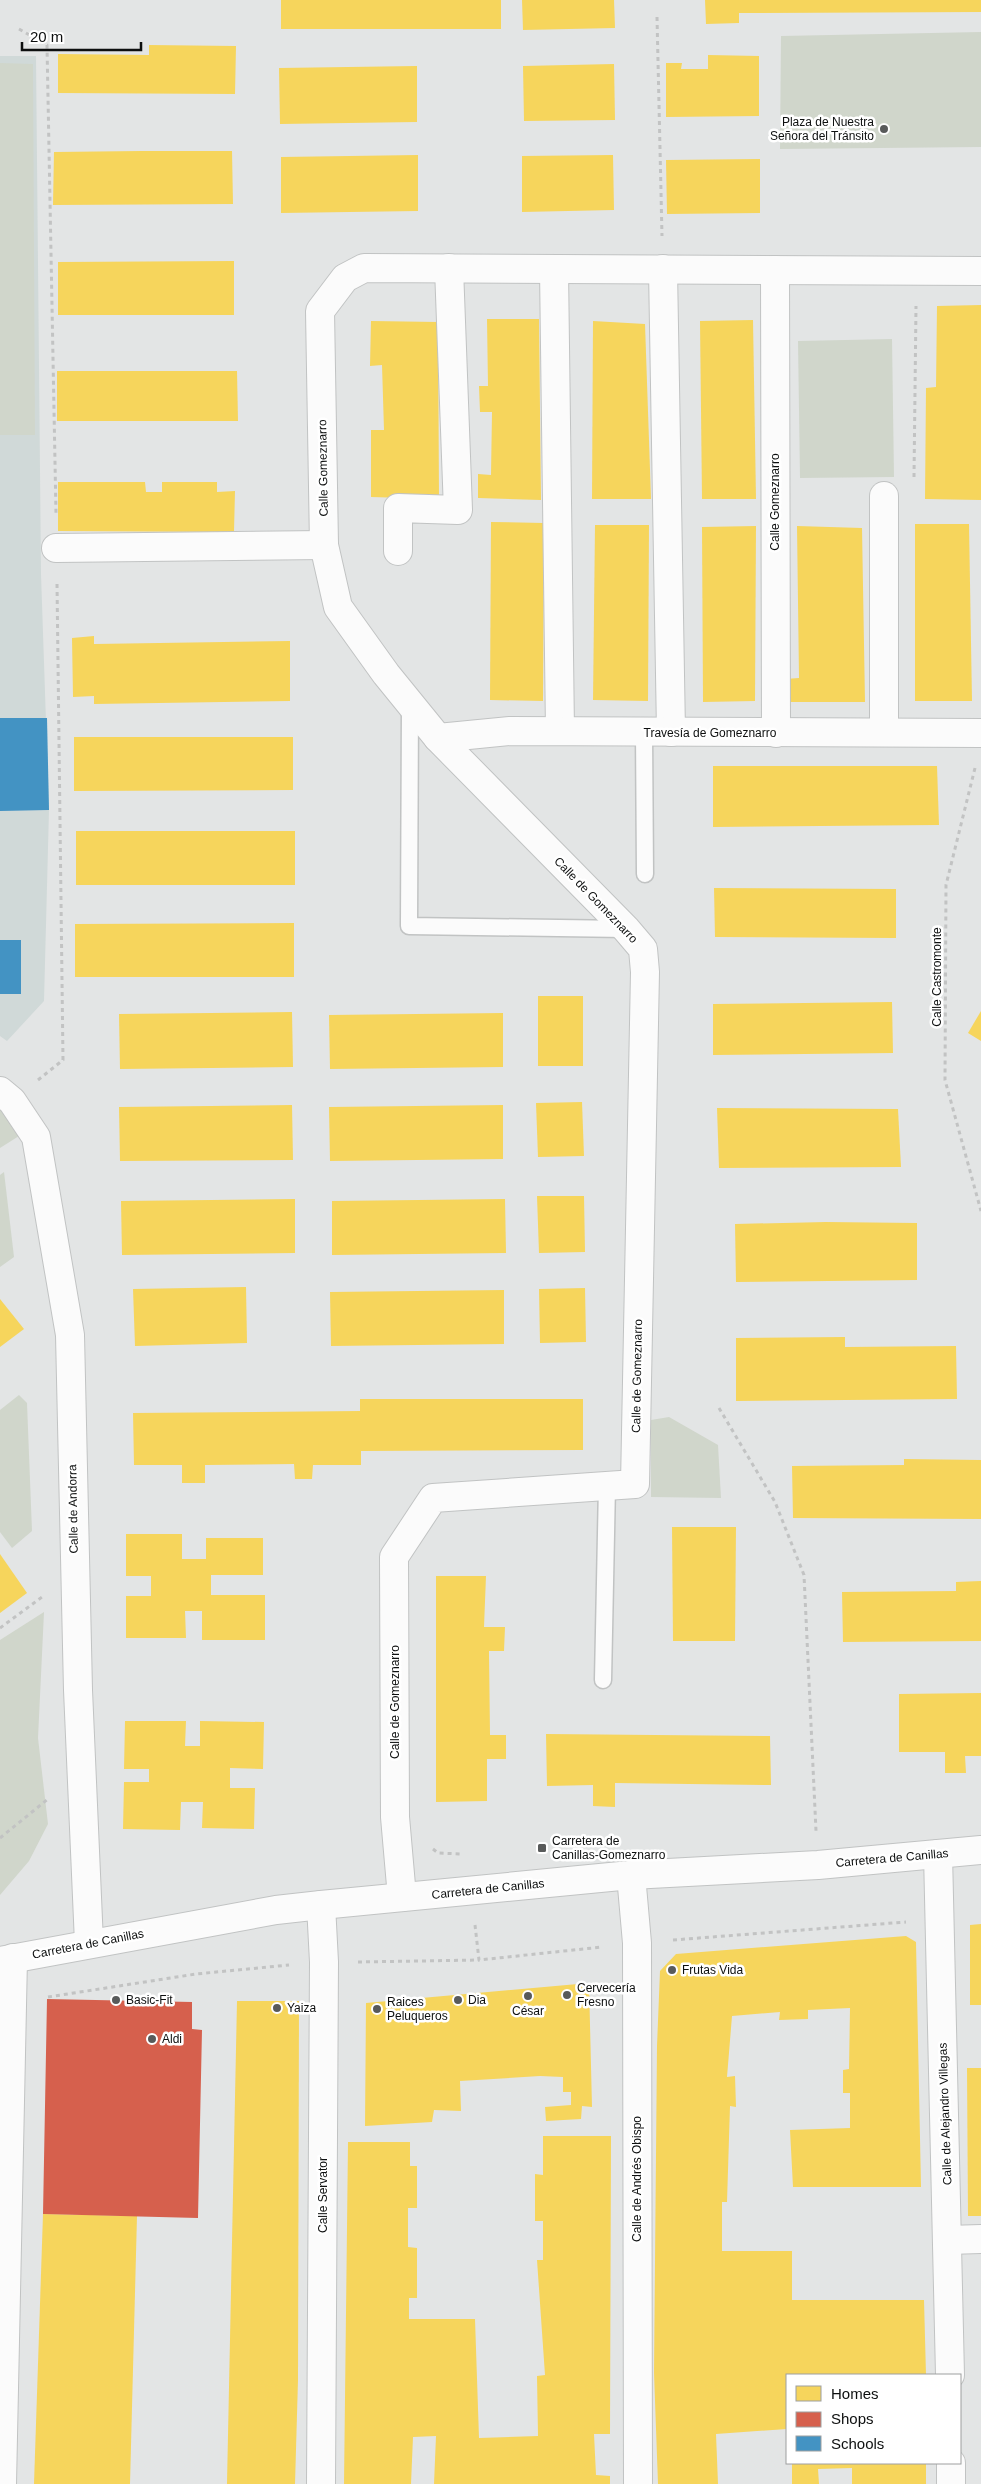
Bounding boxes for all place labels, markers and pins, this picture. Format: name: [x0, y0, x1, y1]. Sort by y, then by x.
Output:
place label: Plaza de Nuestra Señora del Tránsito: [770, 115, 874, 143]
marker: Plaza de Nuestra Señora del Tránsito: [878, 123, 890, 135]
place label: Carretera de Canillas-Gomeznarro: [552, 1834, 666, 1862]
marker: Carretera de Canillas-Gomeznarro: [536, 1842, 548, 1854]
place label: Frutas Vida: [682, 1963, 743, 1977]
marker: Frutas Vida: [666, 1964, 678, 1976]
place label: Cervecería Fresno: [577, 1981, 636, 2009]
marker: Cervecería Fresno: [561, 1989, 573, 2001]
marker: César: [522, 1990, 534, 2002]
place label: Basic-Fit: [126, 1993, 173, 2007]
place label: Dia: [468, 1993, 486, 2007]
marker: Basic-Fit: [110, 1994, 122, 2006]
marker: Dia: [452, 1994, 464, 2006]
place label: Raices Peluqueros: [387, 1995, 448, 2023]
place label: Yaiza: [287, 2001, 316, 2015]
marker: Yaiza: [271, 2002, 283, 2014]
marker: Raices Peluqueros: [371, 2003, 383, 2015]
place label: César: [512, 2004, 544, 2018]
place label: Aldi: [162, 2032, 182, 2046]
marker: Aldi: [146, 2033, 158, 2045]

